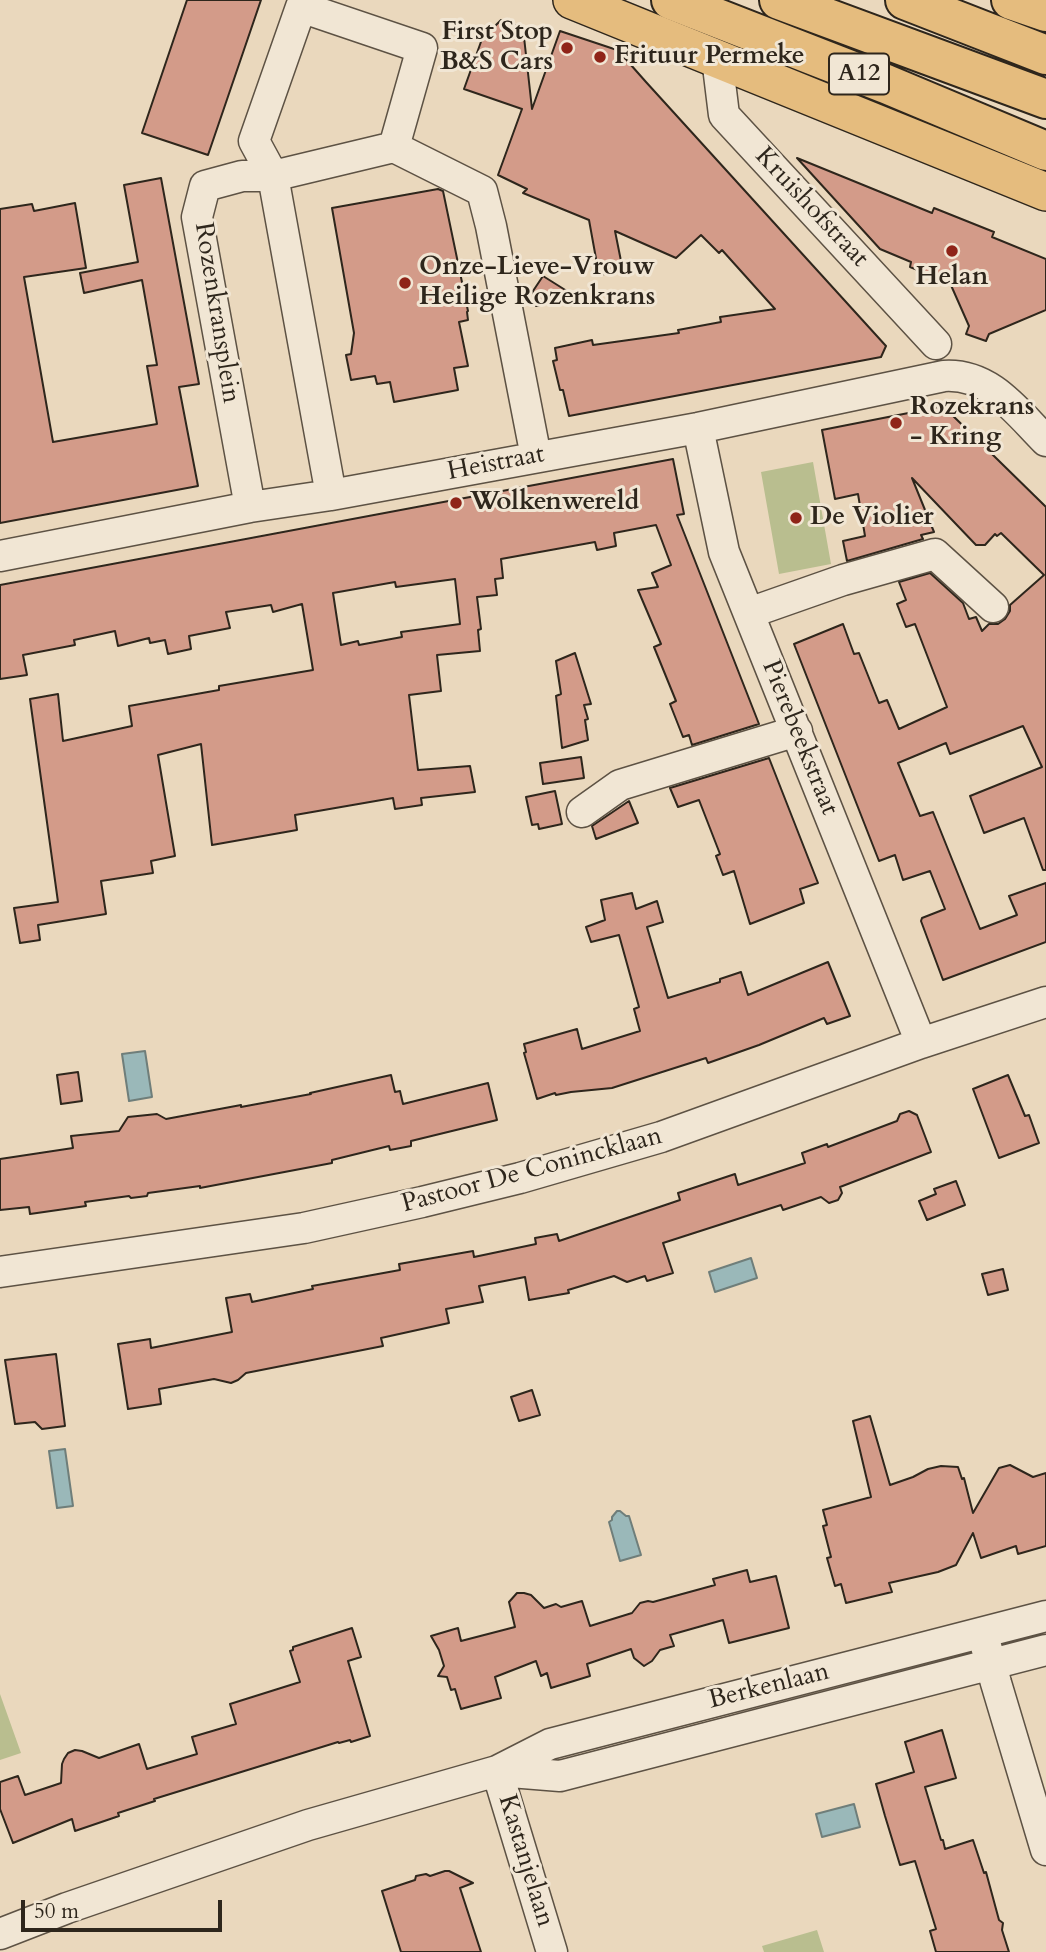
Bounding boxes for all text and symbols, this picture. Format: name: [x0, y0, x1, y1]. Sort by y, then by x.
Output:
place label: First Stop B&S Cars: [440, 17, 553, 78]
marker: First Stop B&S Cars: [559, 40, 575, 56]
place label: Frituur Permeke: [614, 41, 805, 73]
marker: Frituur Permeke: [592, 49, 608, 65]
road number: A12: [829, 54, 889, 94]
street label: Kruishofstraat: [748, 142, 874, 274]
street label: Rozenkransplein: [186, 220, 246, 406]
marker: Helan: [944, 243, 960, 259]
place label: Onze-Lieve-Vrouw Heilige Rozenkrans: [419, 252, 655, 314]
place label: Helan: [916, 262, 988, 294]
marker: Onze-Lieve-Vrouw Heilige Rozenkrans: [397, 275, 413, 291]
place label: Rozekrans - Kring: [910, 392, 1034, 453]
marker: Rozekrans - Kring: [888, 415, 904, 431]
street label: Heistraat: [445, 439, 547, 489]
place label: Wolkenwereld: [470, 487, 639, 519]
marker: Wolkenwereld: [448, 495, 464, 511]
place label: De Violier: [810, 502, 934, 534]
marker: De Violier: [788, 510, 804, 526]
street label: Pierebeekstraat: [754, 656, 844, 820]
street label: Pastoor De Conincklaan: [398, 1121, 666, 1221]
street label: Berkenlaan: [705, 1657, 833, 1717]
street label: Kastanjelaan: [490, 1791, 560, 1931]
scale bar: [24, 1885, 226, 1929]
text: 50 m: [34, 1897, 79, 1926]

